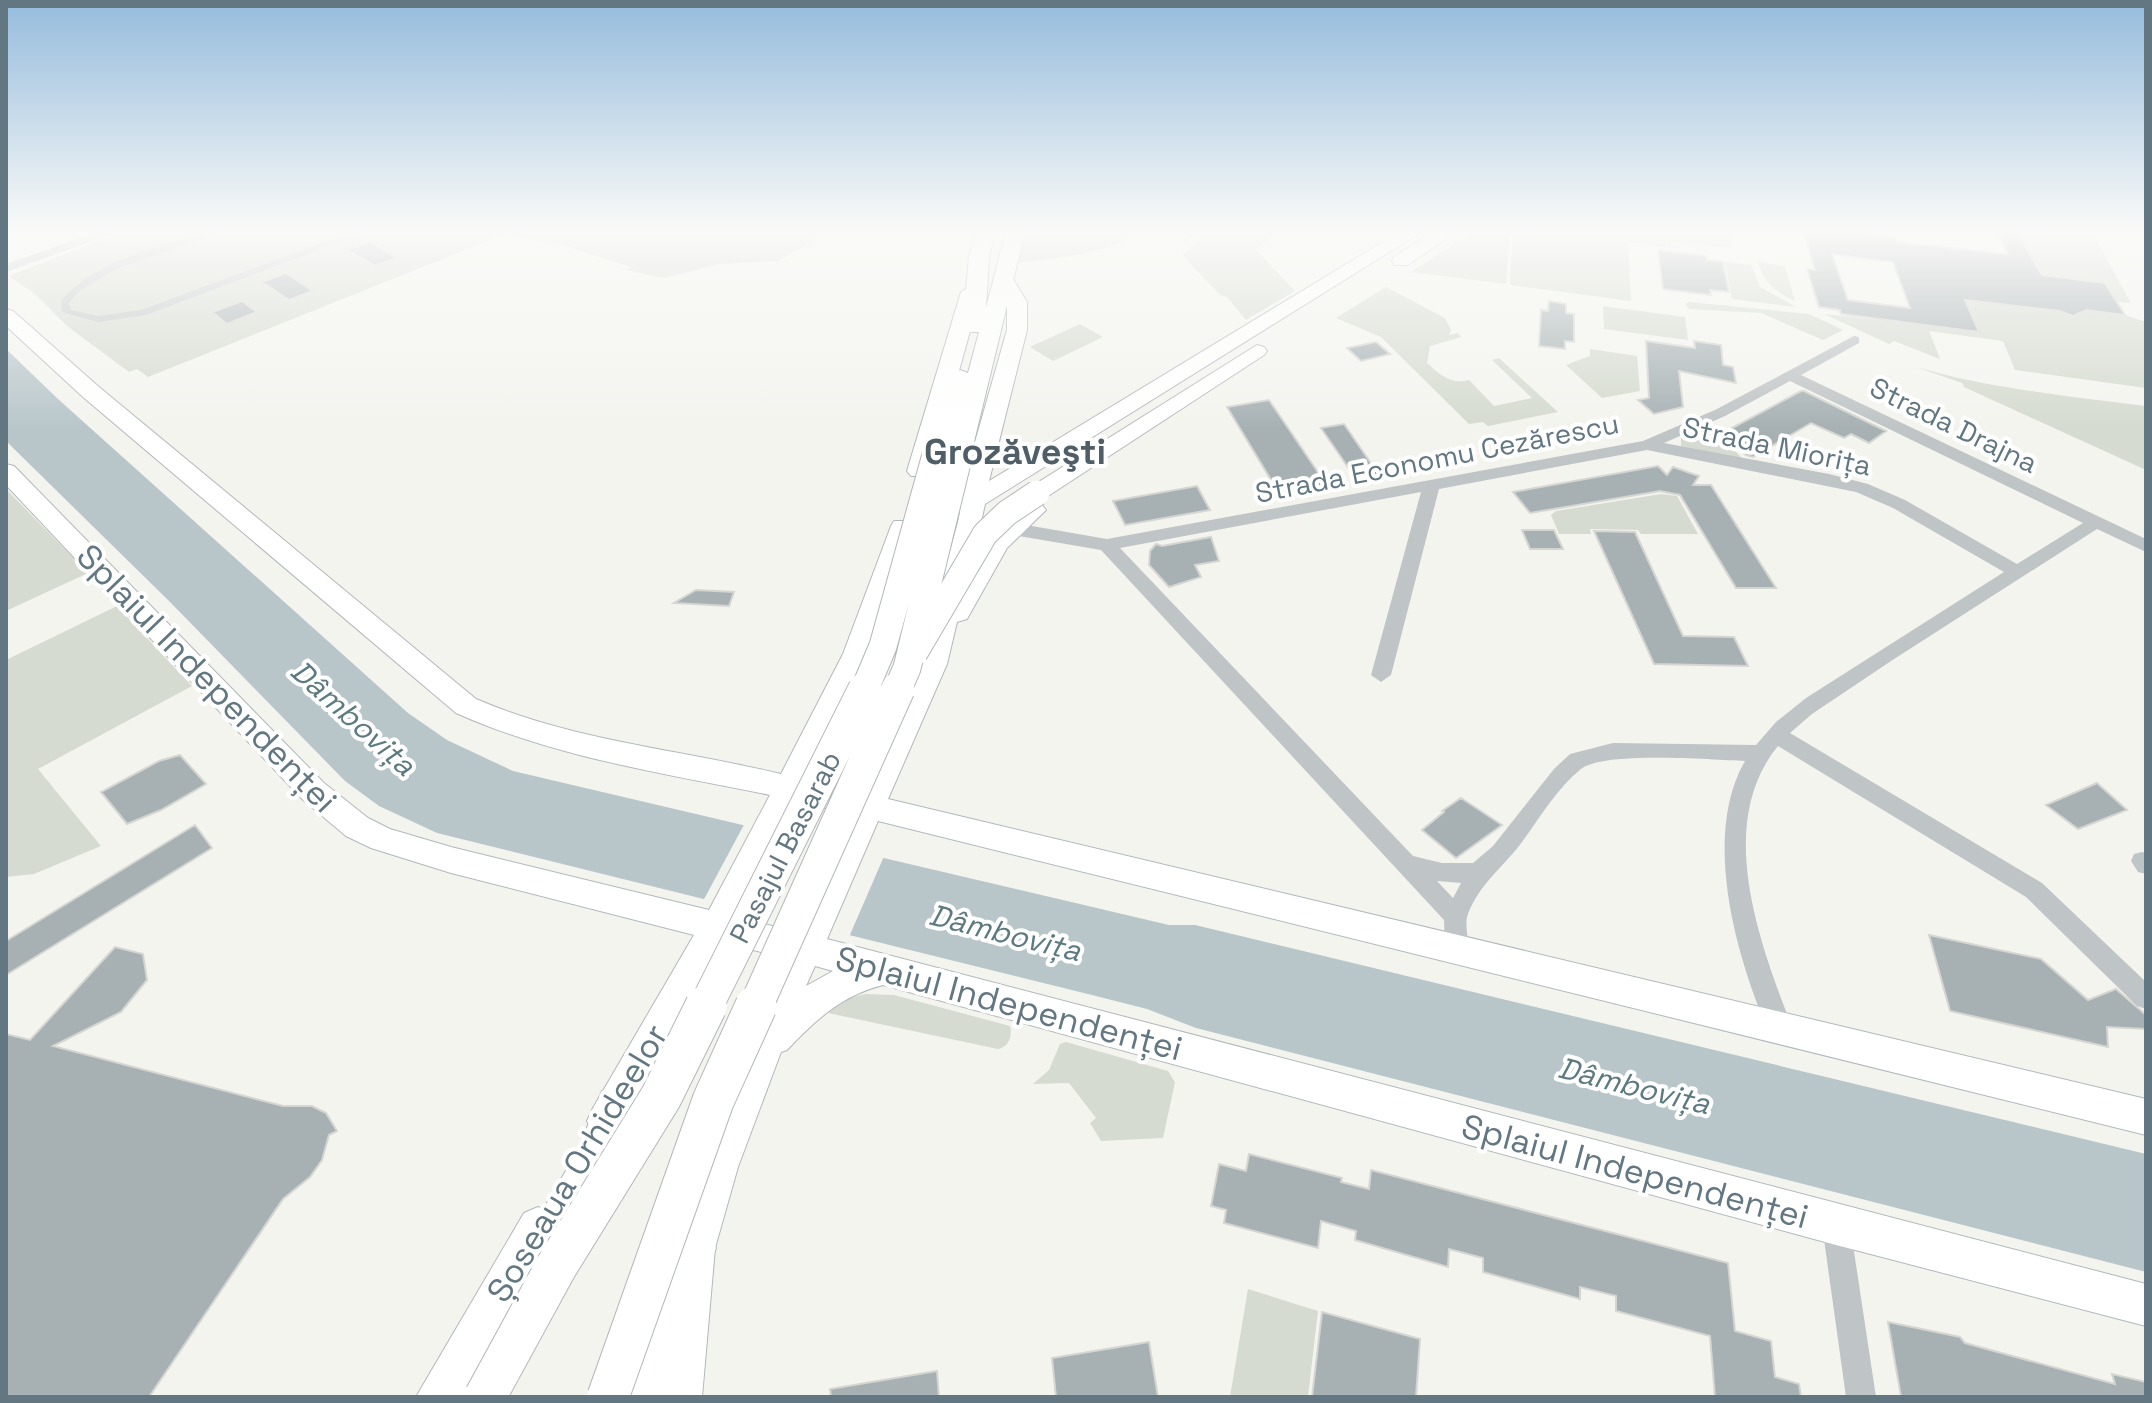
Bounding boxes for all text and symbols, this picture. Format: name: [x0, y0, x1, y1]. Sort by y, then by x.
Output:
street label: Strada Drajna: [1864, 369, 2044, 481]
street label: Strada Economu Cezărescu: [1252, 405, 1622, 511]
street label: Strada Miorița: [1679, 408, 1875, 484]
district label: Grozăveşti: [924, 429, 1106, 475]
street label: Splaiul Independenței: [67, 535, 346, 822]
water label: Dâmbovița: [283, 651, 424, 784]
street label: Pasajul Basarab: [721, 745, 849, 949]
water label: Dâmbovița: [925, 895, 1086, 970]
street label: Splaiul Independenței: [831, 937, 1187, 1070]
street label: Șoseaua Orhideelor: [477, 1016, 678, 1310]
water label: Dâmbovița: [1554, 1048, 1715, 1123]
street label: Splaiul Independenței: [1457, 1105, 1813, 1238]

